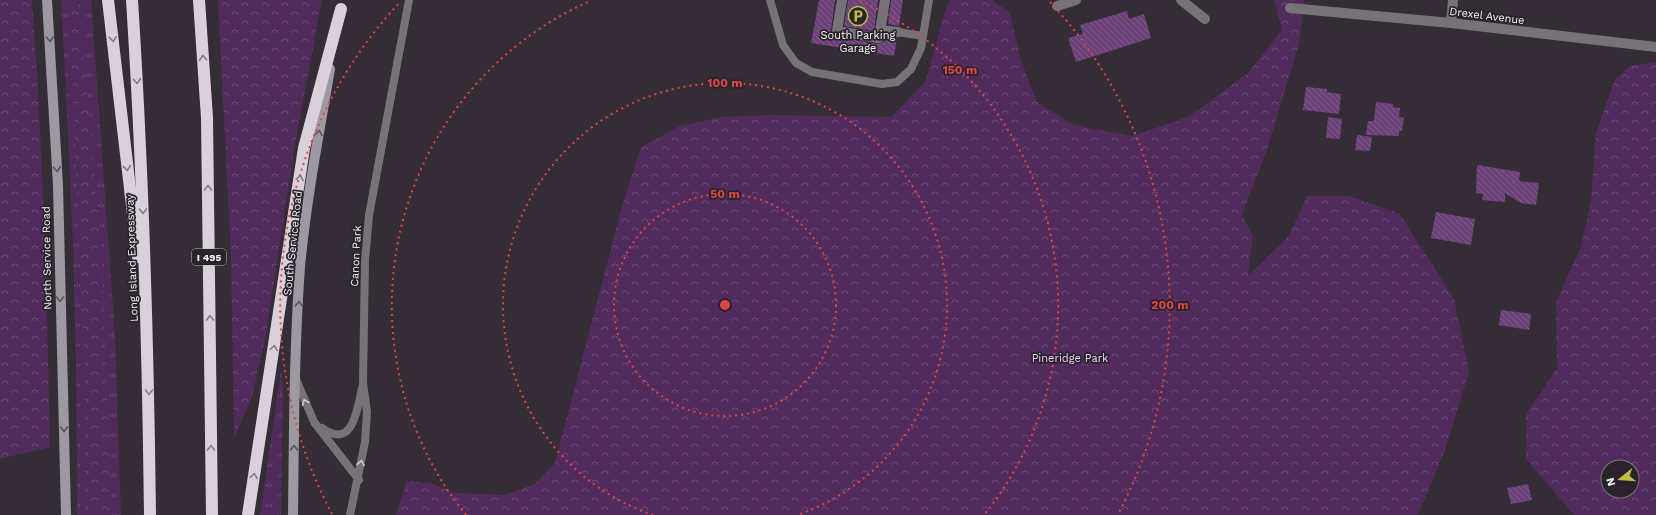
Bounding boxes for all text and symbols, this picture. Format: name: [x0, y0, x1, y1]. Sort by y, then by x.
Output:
parking icon: South Parking Garage: [847, 5, 869, 27]
street label: Drexel Avenue: [1449, 5, 1525, 27]
place label: South Parking Garage: [821, 29, 896, 55]
one-way arrow: [45, 36, 54, 42]
one-way arrow: [108, 36, 117, 42]
one-way arrow: [198, 55, 207, 61]
text: 150 m: [943, 63, 977, 77]
text: 100 m: [707, 76, 743, 90]
one-way arrow: [133, 78, 141, 84]
one-way arrow: [314, 130, 323, 137]
one-way arrow: [123, 165, 132, 171]
one-way arrow: [52, 166, 61, 172]
one-way arrow: [295, 175, 303, 181]
one-way arrow: [204, 185, 212, 191]
text: 50 m: [710, 187, 740, 201]
street label: South Service Road: [281, 190, 305, 296]
street label: Long Island Expressway: [123, 194, 141, 322]
street label: North Service Road: [40, 206, 54, 310]
one-way arrow: [139, 208, 147, 214]
street label: Canon Park: [348, 225, 364, 287]
road number: I 495: [192, 249, 226, 265]
one-way arrow: [56, 296, 65, 302]
centre of rings: [718, 298, 732, 312]
text: 200 m: [1151, 298, 1189, 312]
one-way arrow: [294, 301, 303, 307]
one-way arrow: [206, 315, 214, 321]
one-way arrow: [269, 345, 278, 351]
park label: Pineridge Park: [1032, 352, 1108, 365]
one-way arrow: [145, 389, 153, 395]
one-way arrow: [302, 398, 310, 405]
one-way arrow: [59, 426, 68, 432]
one-way arrow: [207, 445, 215, 451]
one-way arrow: [290, 445, 298, 451]
north arrow: [1600, 459, 1640, 499]
one-way arrow: [357, 460, 365, 466]
one-way arrow: [249, 473, 258, 480]
text: N: [1604, 476, 1618, 488]

